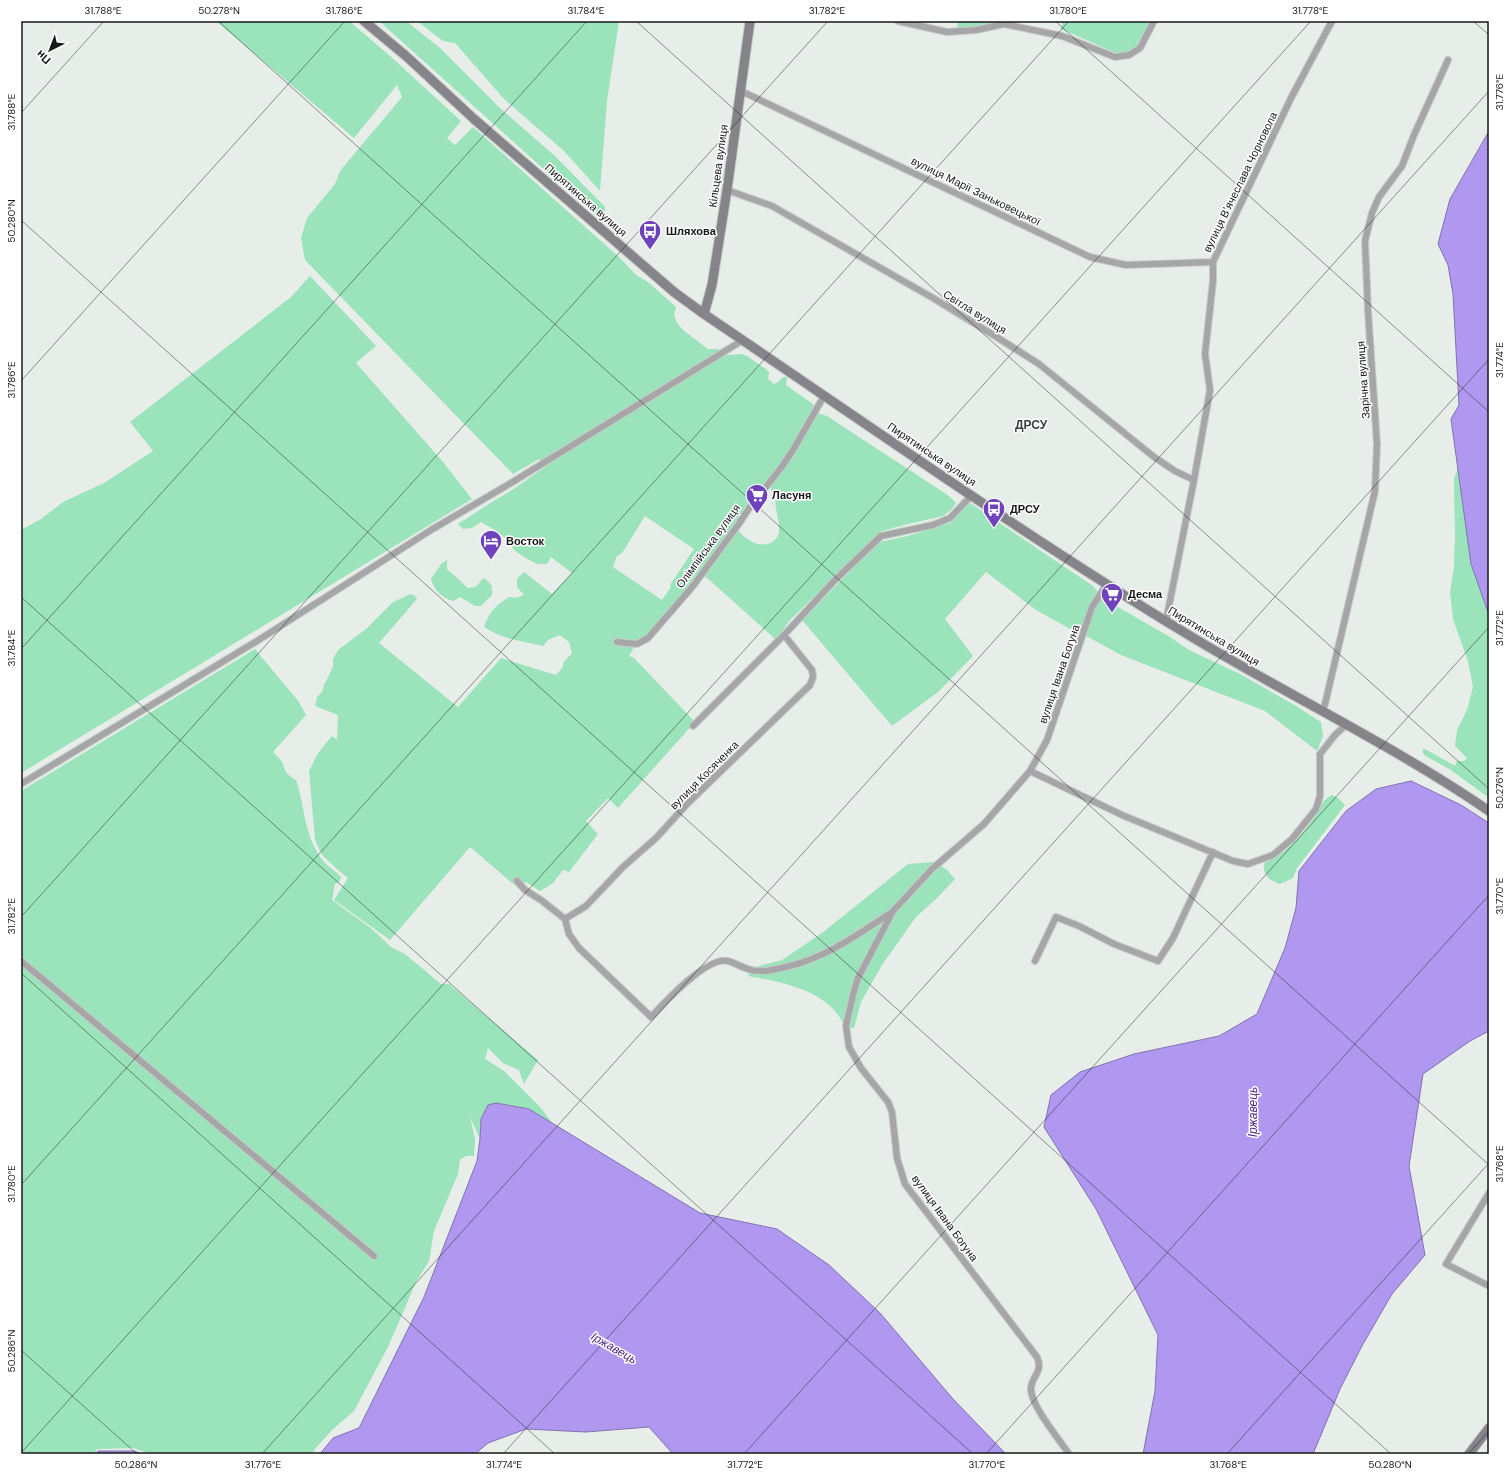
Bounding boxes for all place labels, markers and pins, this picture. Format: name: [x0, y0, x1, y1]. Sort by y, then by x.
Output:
bus stop icon: Шляхова: [637, 218, 663, 251]
place label: Шляхова: [666, 224, 717, 238]
supermarket icon: Ласуня: [744, 482, 770, 515]
place label: Ласуня: [772, 488, 811, 502]
bus stop icon: ДРСУ: [981, 496, 1007, 529]
place label: ДРСУ: [1010, 502, 1040, 516]
hotel icon: Восток: [478, 528, 504, 561]
place label: Восток: [506, 534, 545, 548]
supermarket icon: Десма: [1099, 581, 1125, 614]
place label: Десма: [1128, 587, 1163, 601]

